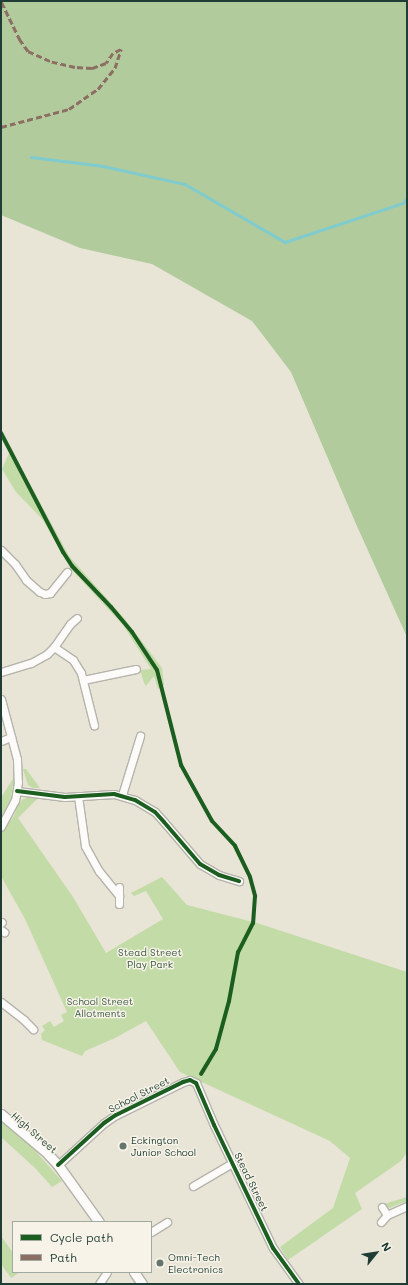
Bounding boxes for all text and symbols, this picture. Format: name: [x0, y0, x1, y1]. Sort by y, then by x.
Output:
park label: Stead Street Play Park: [118, 946, 182, 970]
park label: School Street Allotments: [67, 995, 133, 1018]
street label: School Street: [107, 1075, 171, 1115]
street label: High Street: [9, 1110, 59, 1156]
place label: Eckington Junior School: [131, 1134, 196, 1158]
marker: Eckington Junior School: [118, 1141, 128, 1151]
street label: Stead Street: [232, 1151, 270, 1213]
legend: [12, 1221, 152, 1273]
text: Cycle path: [50, 1229, 113, 1245]
north arrow: [356, 1233, 396, 1273]
text: N: [378, 1239, 395, 1254]
text: Path: [50, 1249, 77, 1265]
place label: Omni-Tech Electronics: [168, 1251, 223, 1274]
marker: Omni-Tech Electronics: [155, 1258, 165, 1268]

